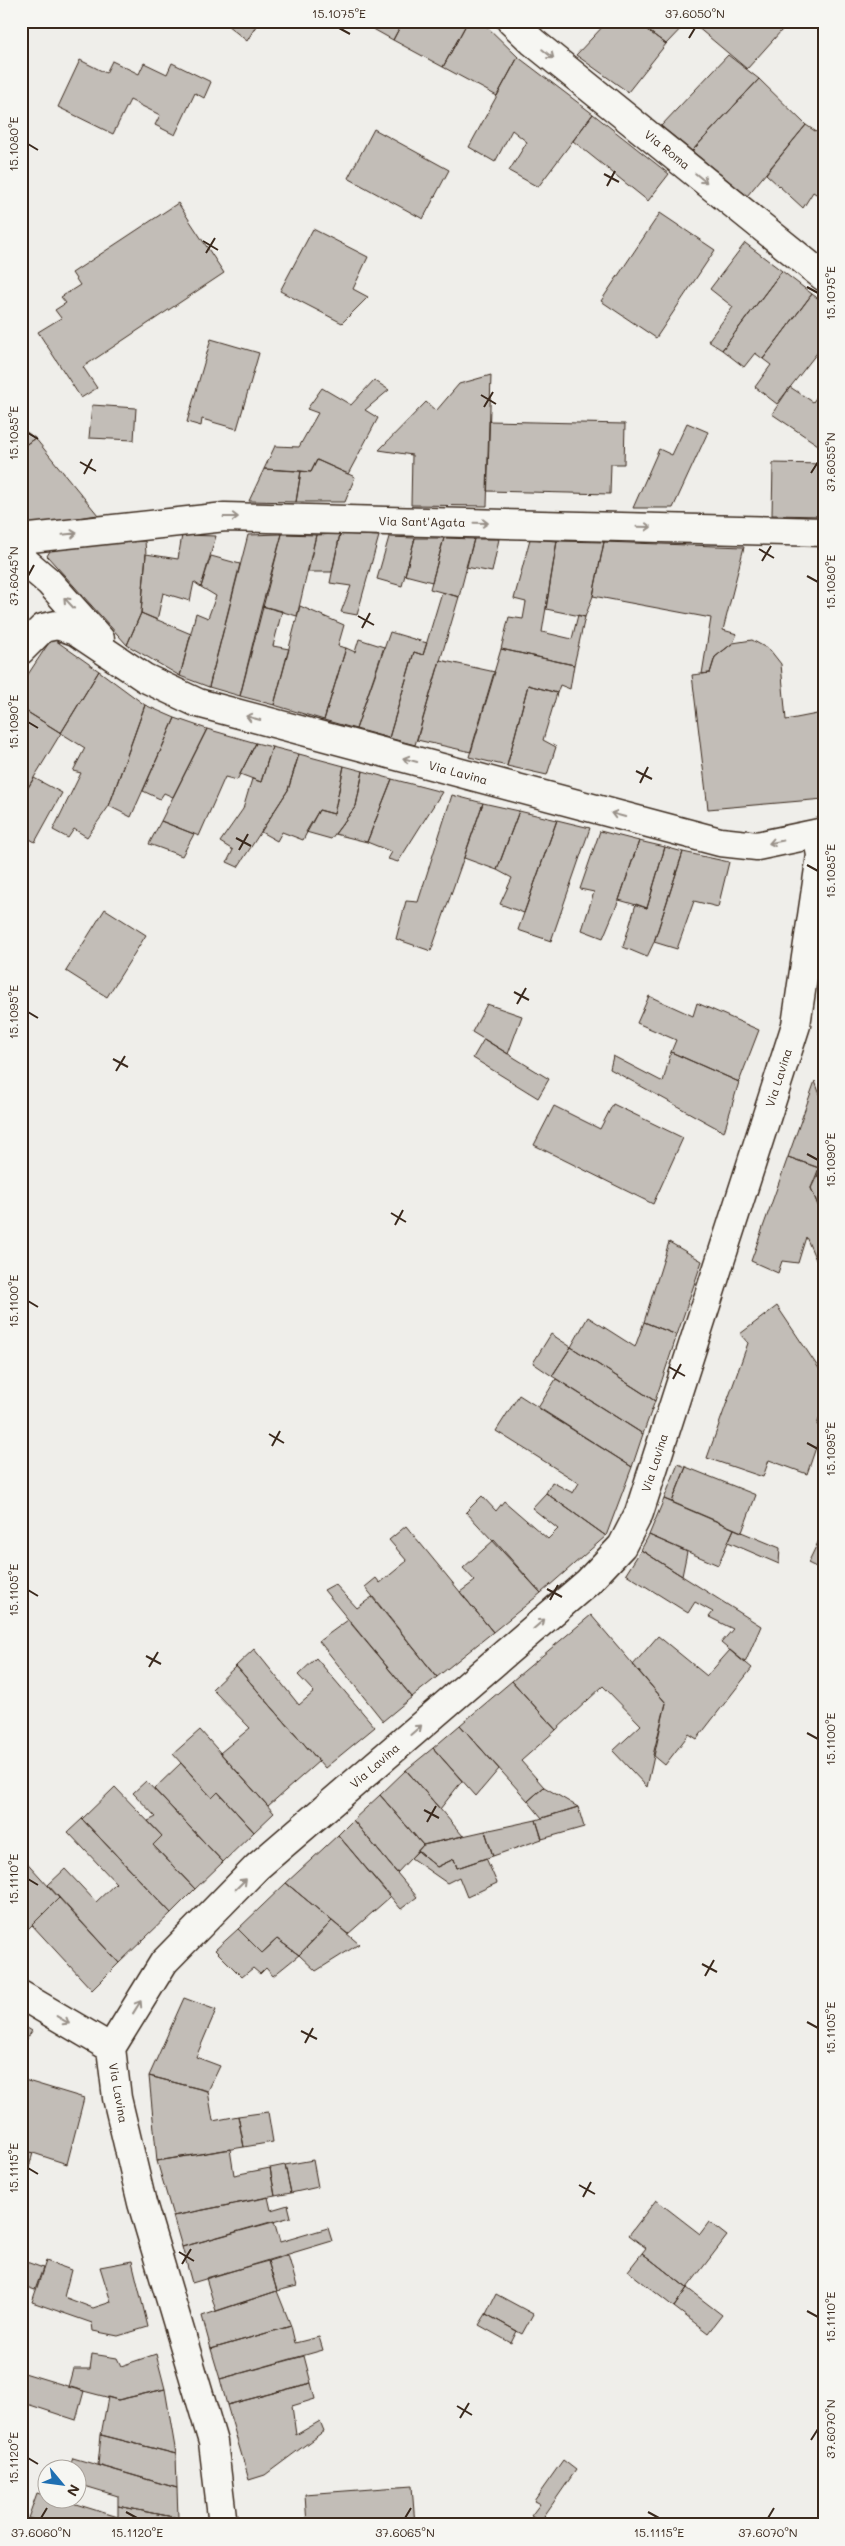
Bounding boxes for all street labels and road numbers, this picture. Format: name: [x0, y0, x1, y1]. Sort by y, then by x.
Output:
street label: Via Roma: [641, 126, 694, 173]
street label: Via Sant'Agata: [378, 512, 466, 530]
street label: Via Lavina: [427, 756, 490, 788]
street label: Via Lavina: [761, 1046, 795, 1109]
street label: Via Lavina: [637, 1431, 671, 1494]
street label: Via Lavina: [346, 1739, 402, 1791]
street label: Via Lavina: [106, 2062, 132, 2124]

